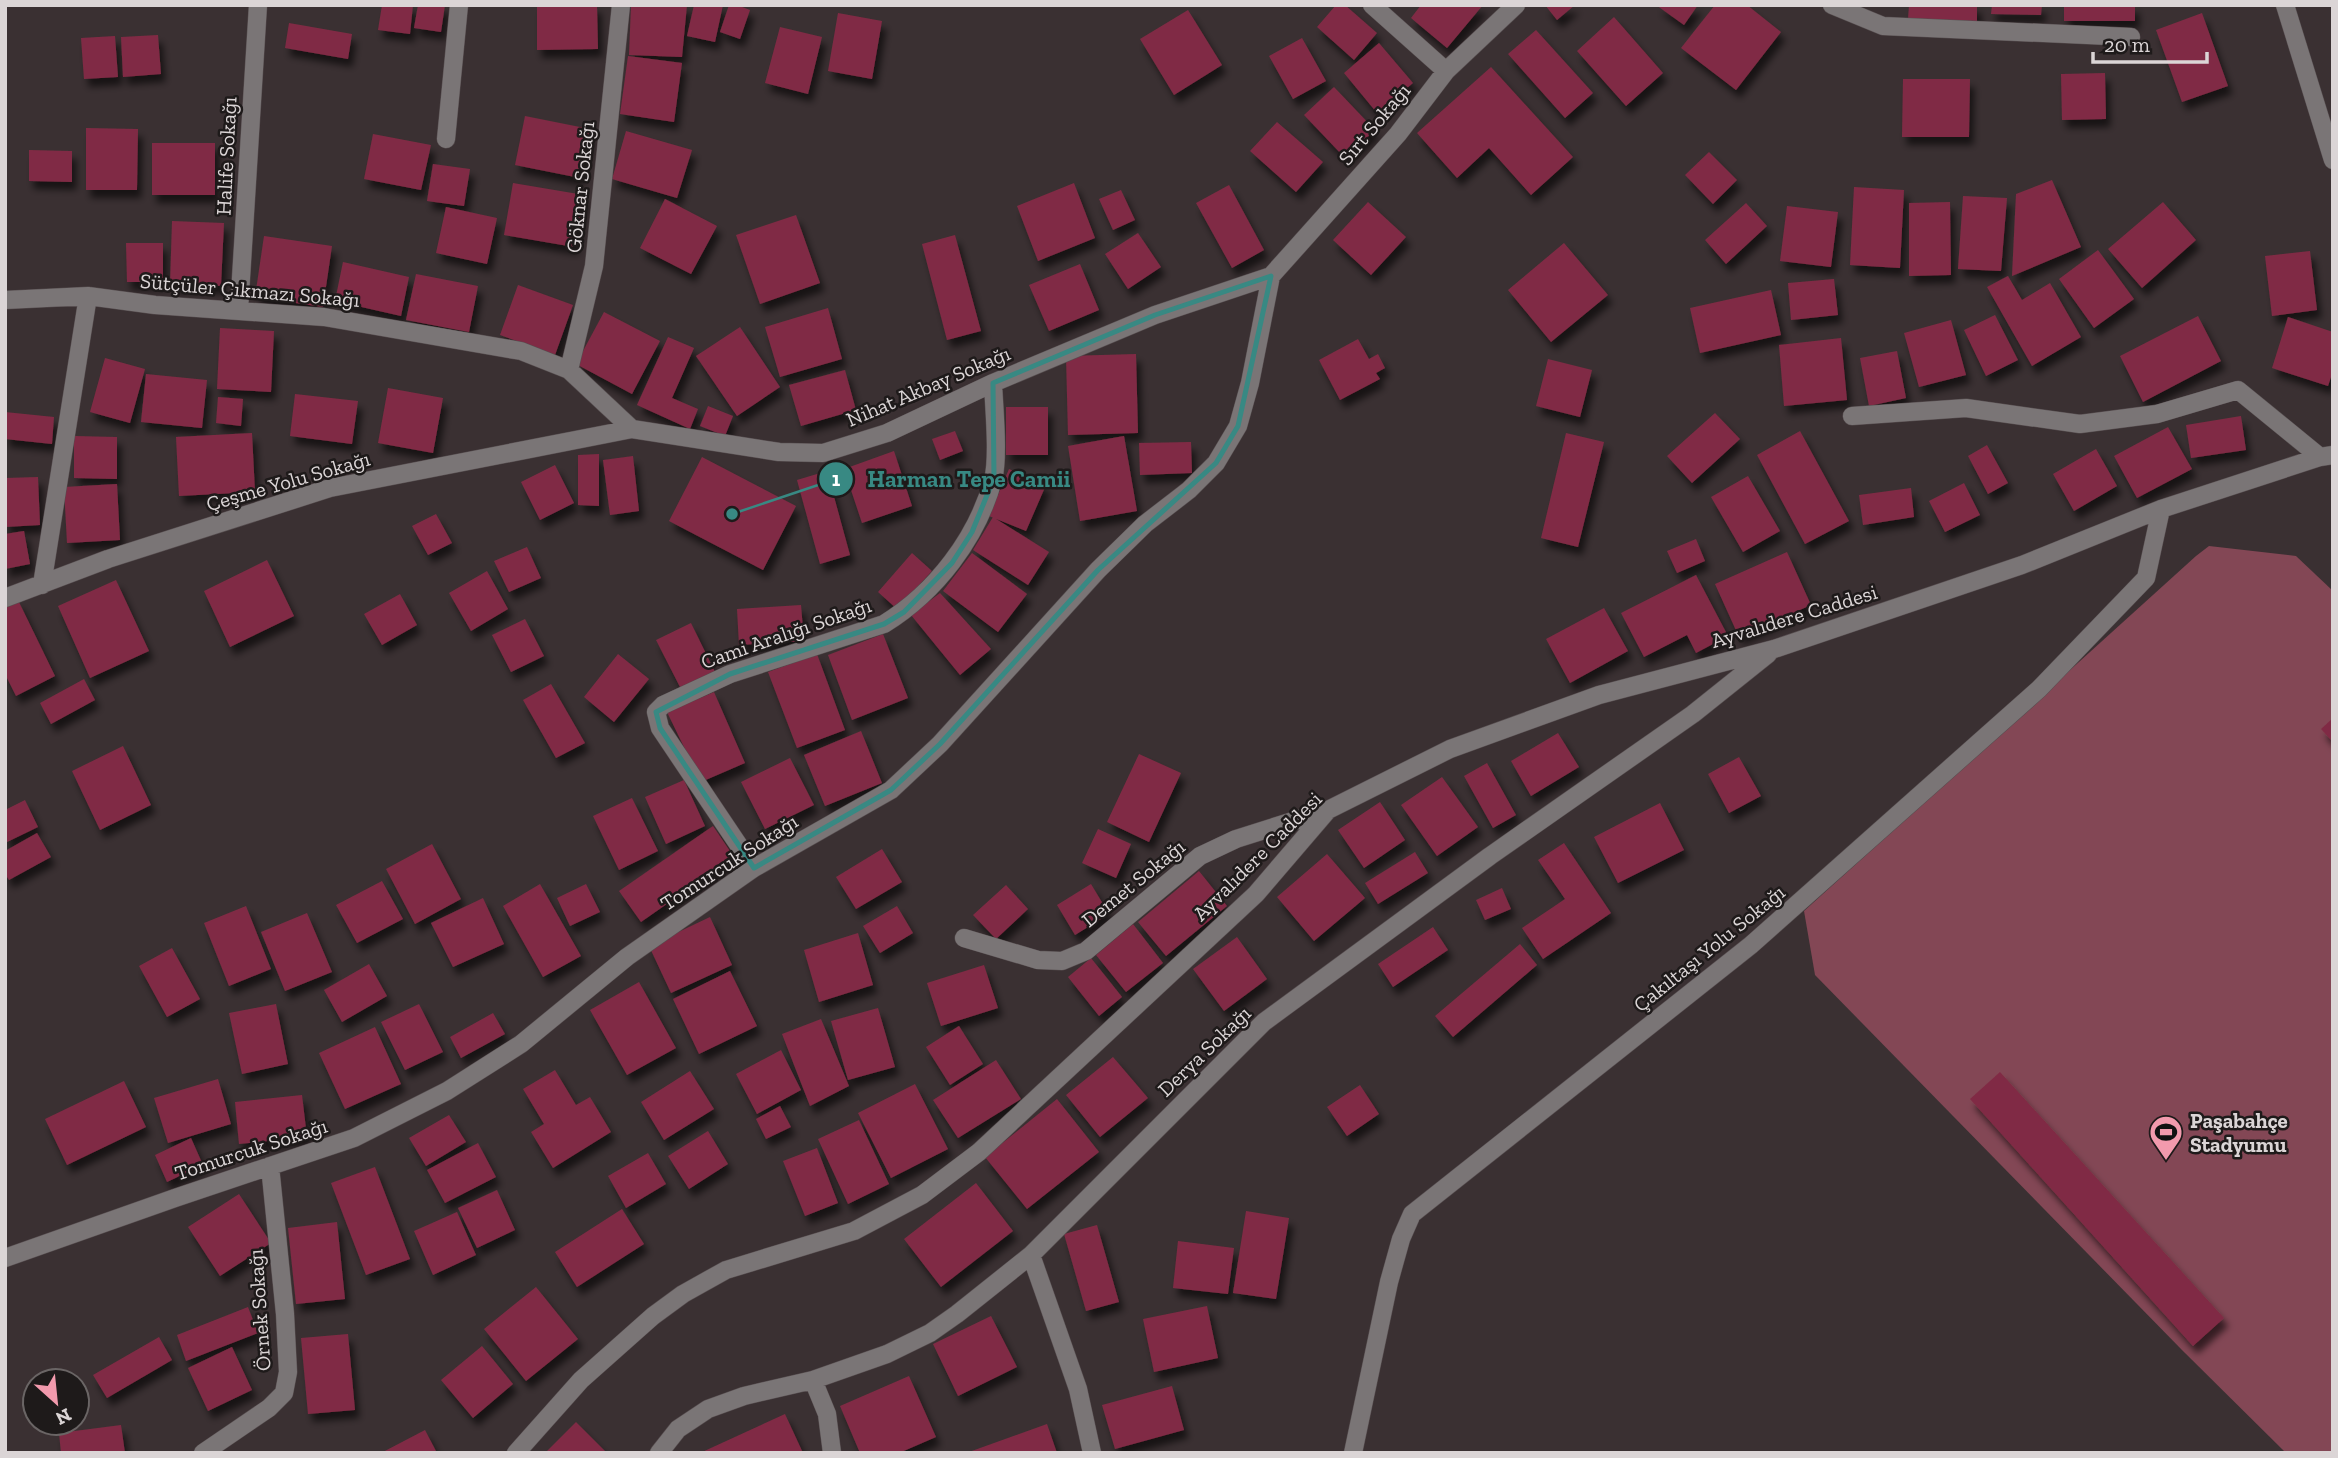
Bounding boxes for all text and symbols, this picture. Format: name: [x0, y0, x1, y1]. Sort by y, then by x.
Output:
scale bar: [2093, 21, 2207, 65]
text: 20 m: [2104, 32, 2150, 57]
street label: Sırt Sokağı: [1333, 78, 1415, 170]
street label: Halife Sokağı: [210, 96, 242, 216]
street label: Göknar Sokağı: [561, 120, 599, 254]
street label: Sütçüler Çıkmazı Sokağı: [139, 268, 361, 312]
street label: Nihat Akbay Sokağı: [842, 340, 1014, 432]
street label: Çeşme Yolu Sokağı: [203, 446, 373, 516]
callout: Harman Tepe Camii: [819, 457, 1085, 501]
text: Harman Tepe Camii: [868, 465, 1071, 493]
text: 1: [832, 466, 841, 491]
street label: Ayvalıdere Caddesi: [1708, 579, 1880, 653]
street label: Cami Aralığı Sokağı: [698, 592, 875, 674]
street label: Ayvalıdere Caddesi: [1187, 786, 1327, 926]
street label: Tomurcuk Sokağı: [656, 808, 802, 916]
street label: Demet Sokağı: [1076, 834, 1190, 932]
street label: Çakıltaşı Yolu Sokağı: [1628, 879, 1790, 1017]
street label: Derya Sokağı: [1152, 1000, 1256, 1102]
place label: Paşabahçe Stadyumu: [2190, 1108, 2288, 1157]
street label: Tomurcuk Sokağı: [172, 1113, 330, 1185]
sports icon: Paşabahçe Stadyumu: [2147, 1113, 2185, 1162]
street label: Örnek Sokağı: [242, 1248, 276, 1372]
north arrow: [21, 1367, 91, 1437]
text: N: [52, 1403, 75, 1430]

